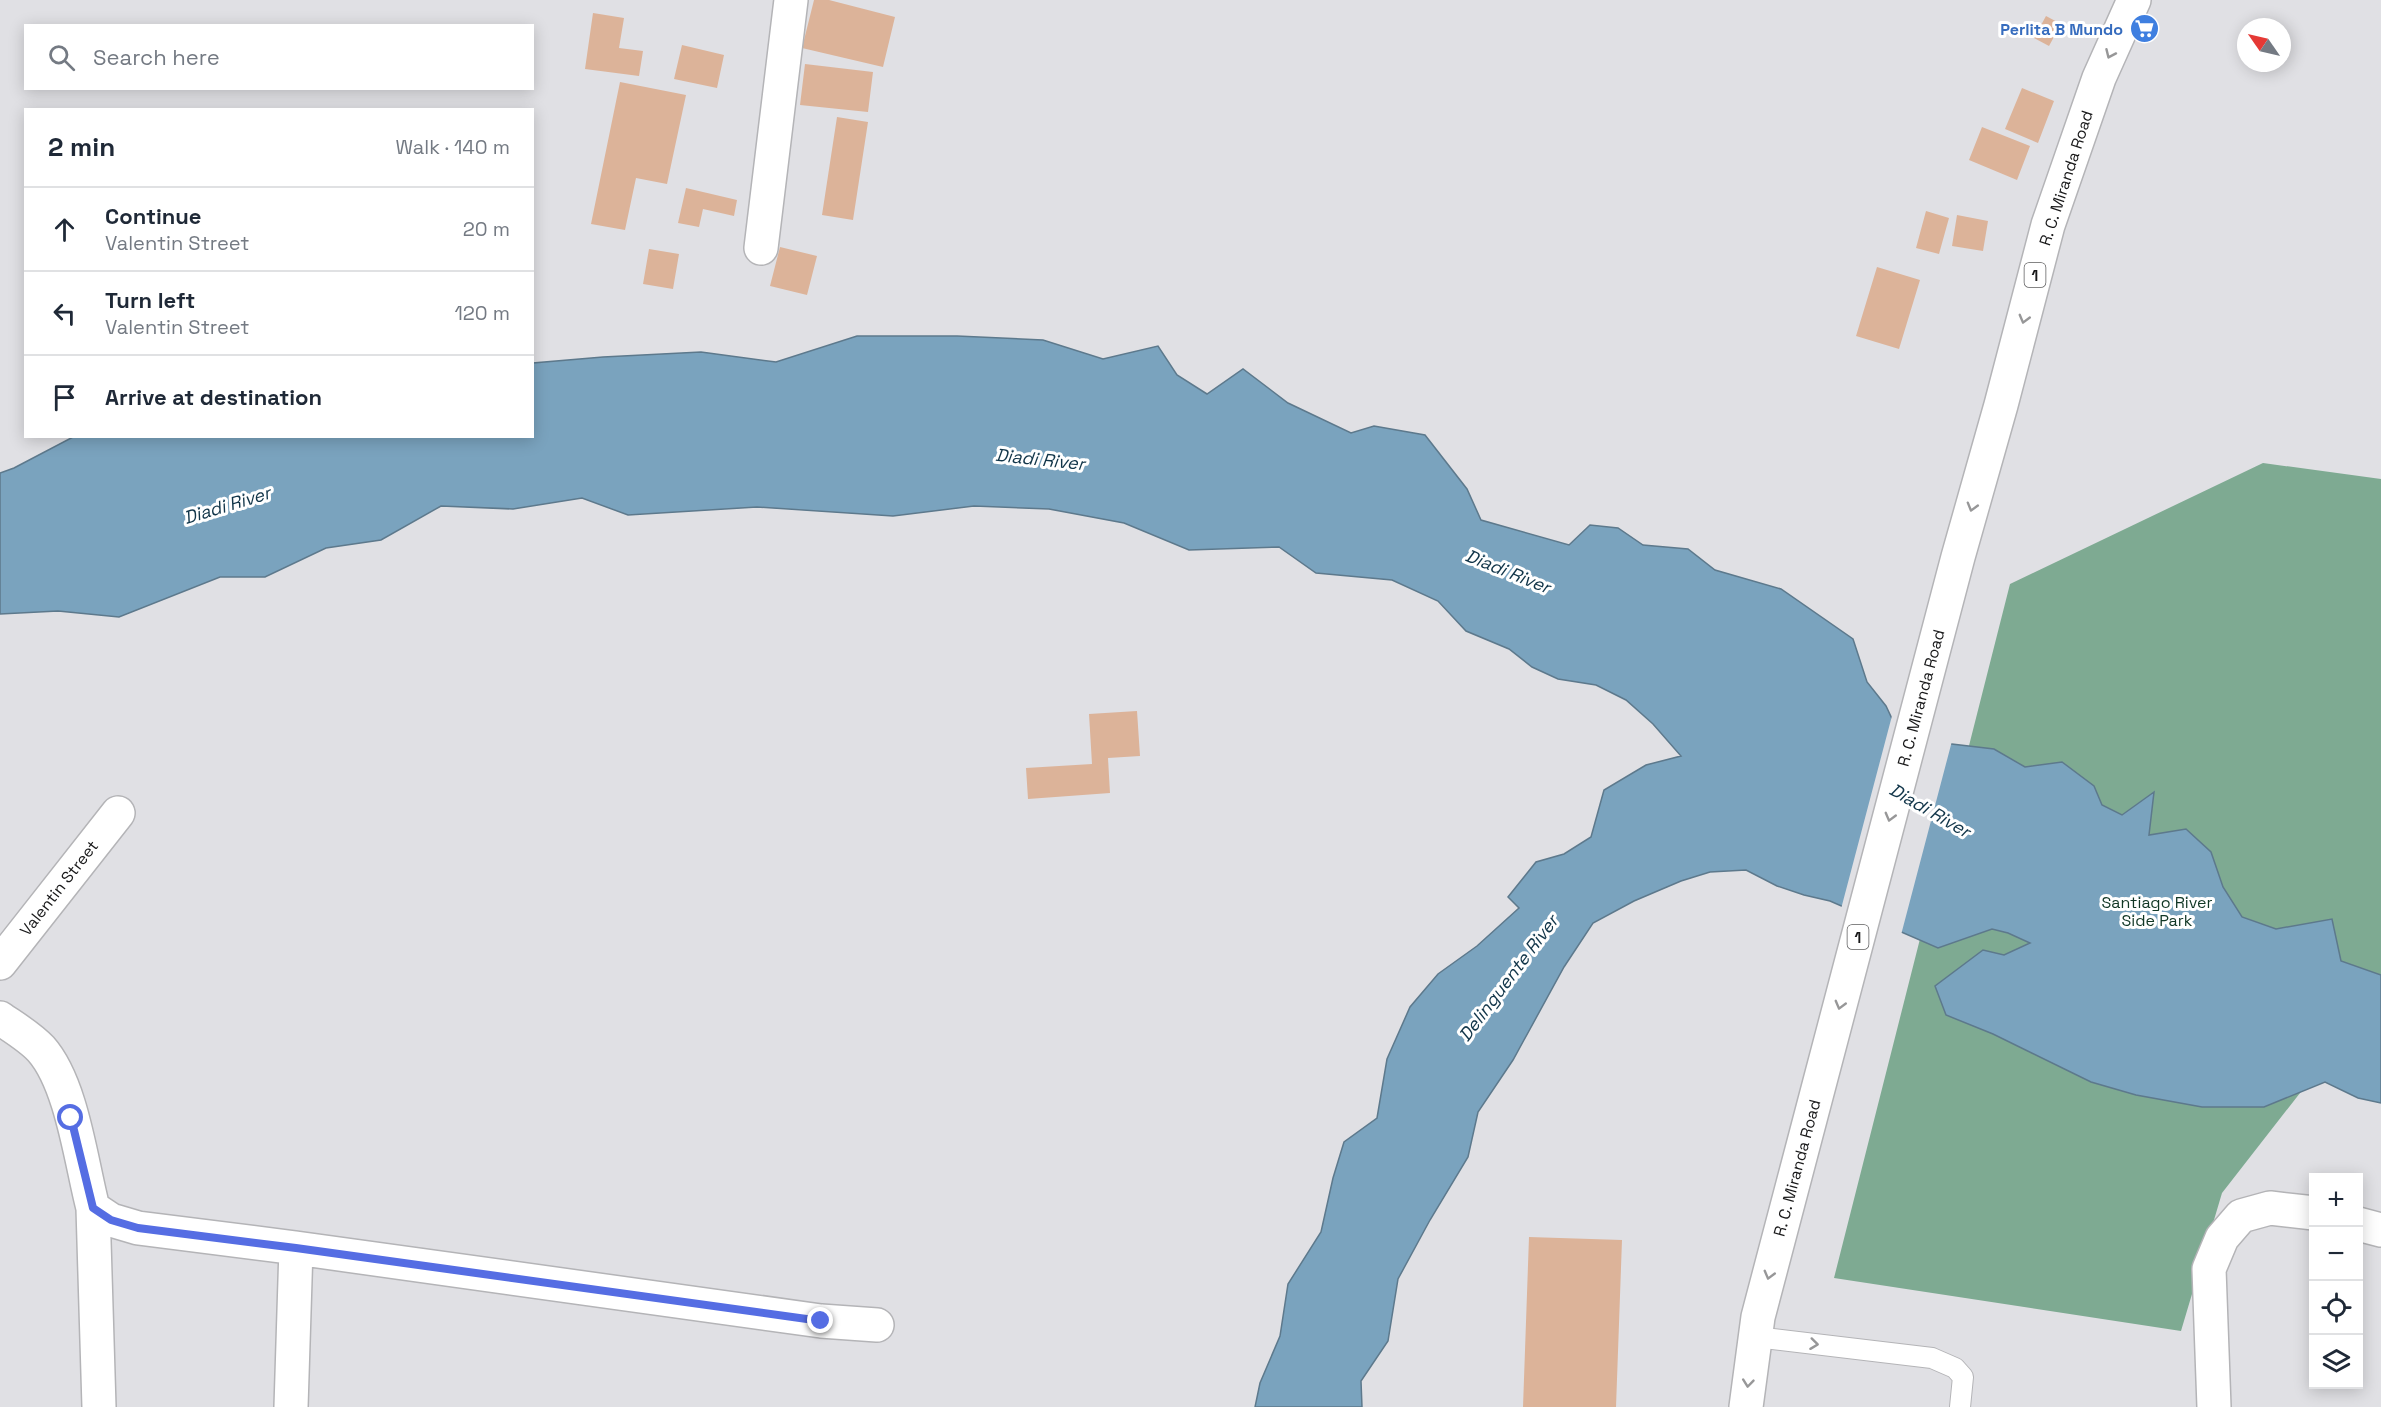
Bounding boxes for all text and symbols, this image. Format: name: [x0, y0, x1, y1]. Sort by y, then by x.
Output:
supermarket icon: Perlita B Mundo: [2128, 13, 2160, 45]
north arrow: [2237, 18, 2291, 72]
place label: Perlita B Mundo: [2000, 19, 2123, 40]
search box: [24, 24, 534, 90]
icon: search: [45, 41, 78, 74]
text: Search here: [93, 43, 220, 71]
one-way arrow: [2105, 47, 2117, 58]
street label: R. C. Miranda Road: [2034, 108, 2098, 248]
text: 2 min: [48, 130, 115, 164]
text: Walk · 140 m: [396, 134, 510, 160]
text: Continue: [105, 202, 201, 230]
icon: ahead: [48, 213, 81, 246]
text: 20 m: [463, 216, 510, 242]
text: Valentin Street: [105, 230, 250, 256]
road number: 1: [2024, 263, 2046, 287]
text: Turn left: [105, 286, 195, 314]
icon: left: [48, 297, 81, 330]
text: 120 m: [454, 300, 510, 326]
one-way arrow: [2019, 313, 2031, 323]
text: Valentin Street: [105, 314, 250, 340]
icon: arrive: [48, 381, 81, 414]
text: Arrive at destination: [105, 383, 322, 411]
water label: Diadi River: [994, 443, 1088, 475]
water label: Diadi River: [181, 480, 275, 529]
one-way arrow: [1967, 501, 1979, 512]
water label: Diadi River: [1462, 544, 1556, 599]
street label: R. C. Miranda Road: [1893, 627, 1949, 769]
water label: Diadi River: [1885, 778, 1976, 843]
one-way arrow: [1884, 811, 1897, 821]
street label: Valentin Street: [15, 836, 103, 940]
park label: Santiago River Side Park: [2102, 892, 2212, 931]
water label: Delinguente River: [1453, 909, 1564, 1046]
road number: 1: [1848, 925, 1868, 949]
one-way arrow: [1835, 999, 1847, 1010]
street label: R. C. Miranda Road: [1769, 1097, 1825, 1239]
route start: [57, 1104, 83, 1130]
map controls: [2309, 1173, 2363, 1389]
button: +: [2309, 1173, 2363, 1227]
button: −: [2309, 1227, 2363, 1281]
one-way arrow: [1764, 1269, 1776, 1280]
button: locate: [2309, 1281, 2363, 1335]
route end: [807, 1307, 833, 1333]
button: layers: [2309, 1335, 2363, 1389]
one-way arrow: [1809, 1337, 1818, 1350]
one-way arrow: [1742, 1378, 1755, 1387]

